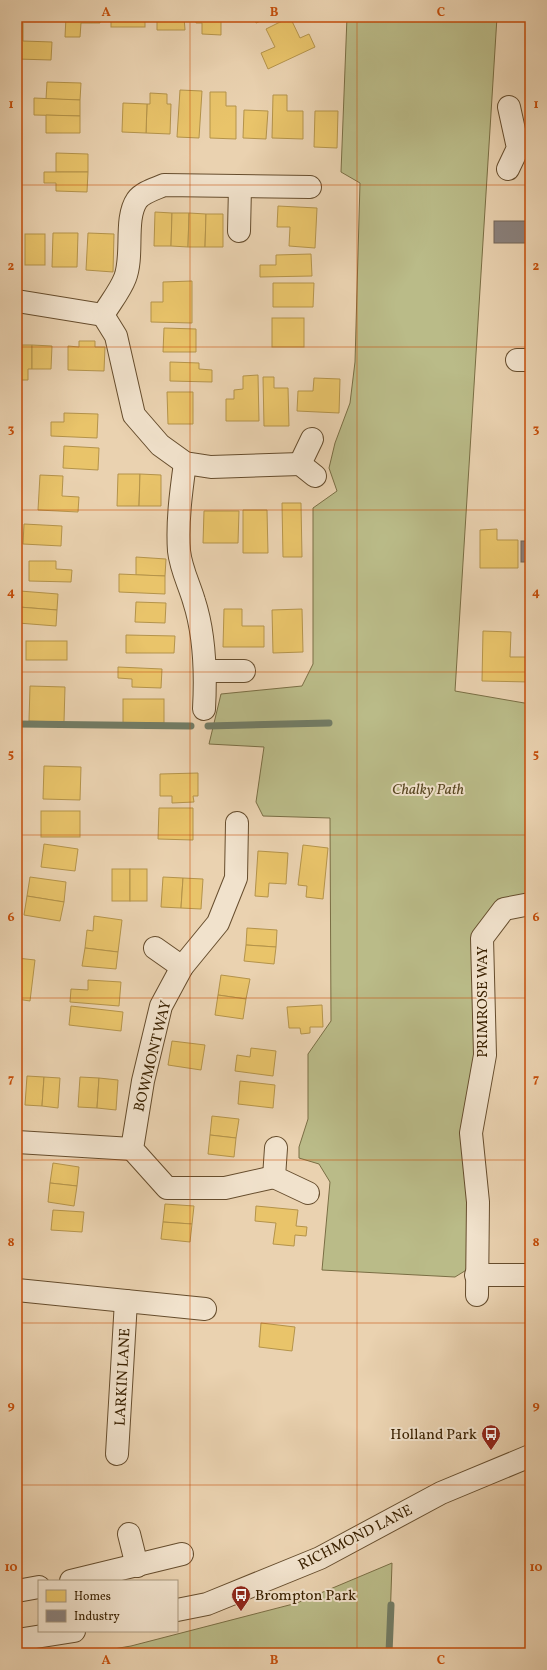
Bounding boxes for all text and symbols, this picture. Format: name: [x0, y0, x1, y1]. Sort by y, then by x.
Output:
text: A: [101, 4, 111, 22]
text: B: [270, 4, 279, 22]
text: C: [437, 4, 445, 22]
text: 1: [8, 96, 14, 114]
text: 1: [533, 96, 539, 114]
text: 2: [8, 258, 15, 276]
text: 2: [533, 258, 540, 276]
text: 3: [8, 421, 15, 439]
text: 3: [533, 421, 540, 439]
text: 4: [7, 584, 15, 602]
text: 4: [532, 584, 540, 602]
text: 5: [8, 746, 14, 764]
text: 5: [533, 746, 539, 764]
park label: Chalky Path: [392, 780, 464, 801]
text: 6: [7, 909, 15, 927]
text: 6: [532, 909, 540, 927]
street label: PRIMROSE WAY: [473, 946, 494, 1058]
street label: BOWMONT WAY: [129, 998, 178, 1114]
text: 7: [8, 1071, 14, 1089]
text: 7: [533, 1071, 539, 1089]
text: 8: [7, 1234, 15, 1252]
text: 8: [532, 1234, 540, 1252]
street label: LARKIN LANE: [110, 1328, 137, 1427]
text: 9: [7, 1397, 15, 1415]
text: 9: [532, 1397, 540, 1415]
bus stop icon: Holland Park: [480, 1423, 502, 1451]
place label: Holland Park: [390, 1425, 477, 1446]
street label: RICHMOND LANE: [295, 1500, 416, 1576]
text: 10: [4, 1559, 18, 1577]
text: 10: [529, 1559, 543, 1577]
legend: [38, 1580, 178, 1632]
bus stop icon: Brompton Park: [230, 1584, 252, 1612]
place label: Brompton Park: [255, 1586, 356, 1607]
text: Homes: [74, 1589, 111, 1605]
text: Industry: [74, 1609, 120, 1625]
text: A: [101, 1652, 111, 1670]
text: B: [270, 1652, 279, 1670]
text: C: [437, 1652, 445, 1670]

